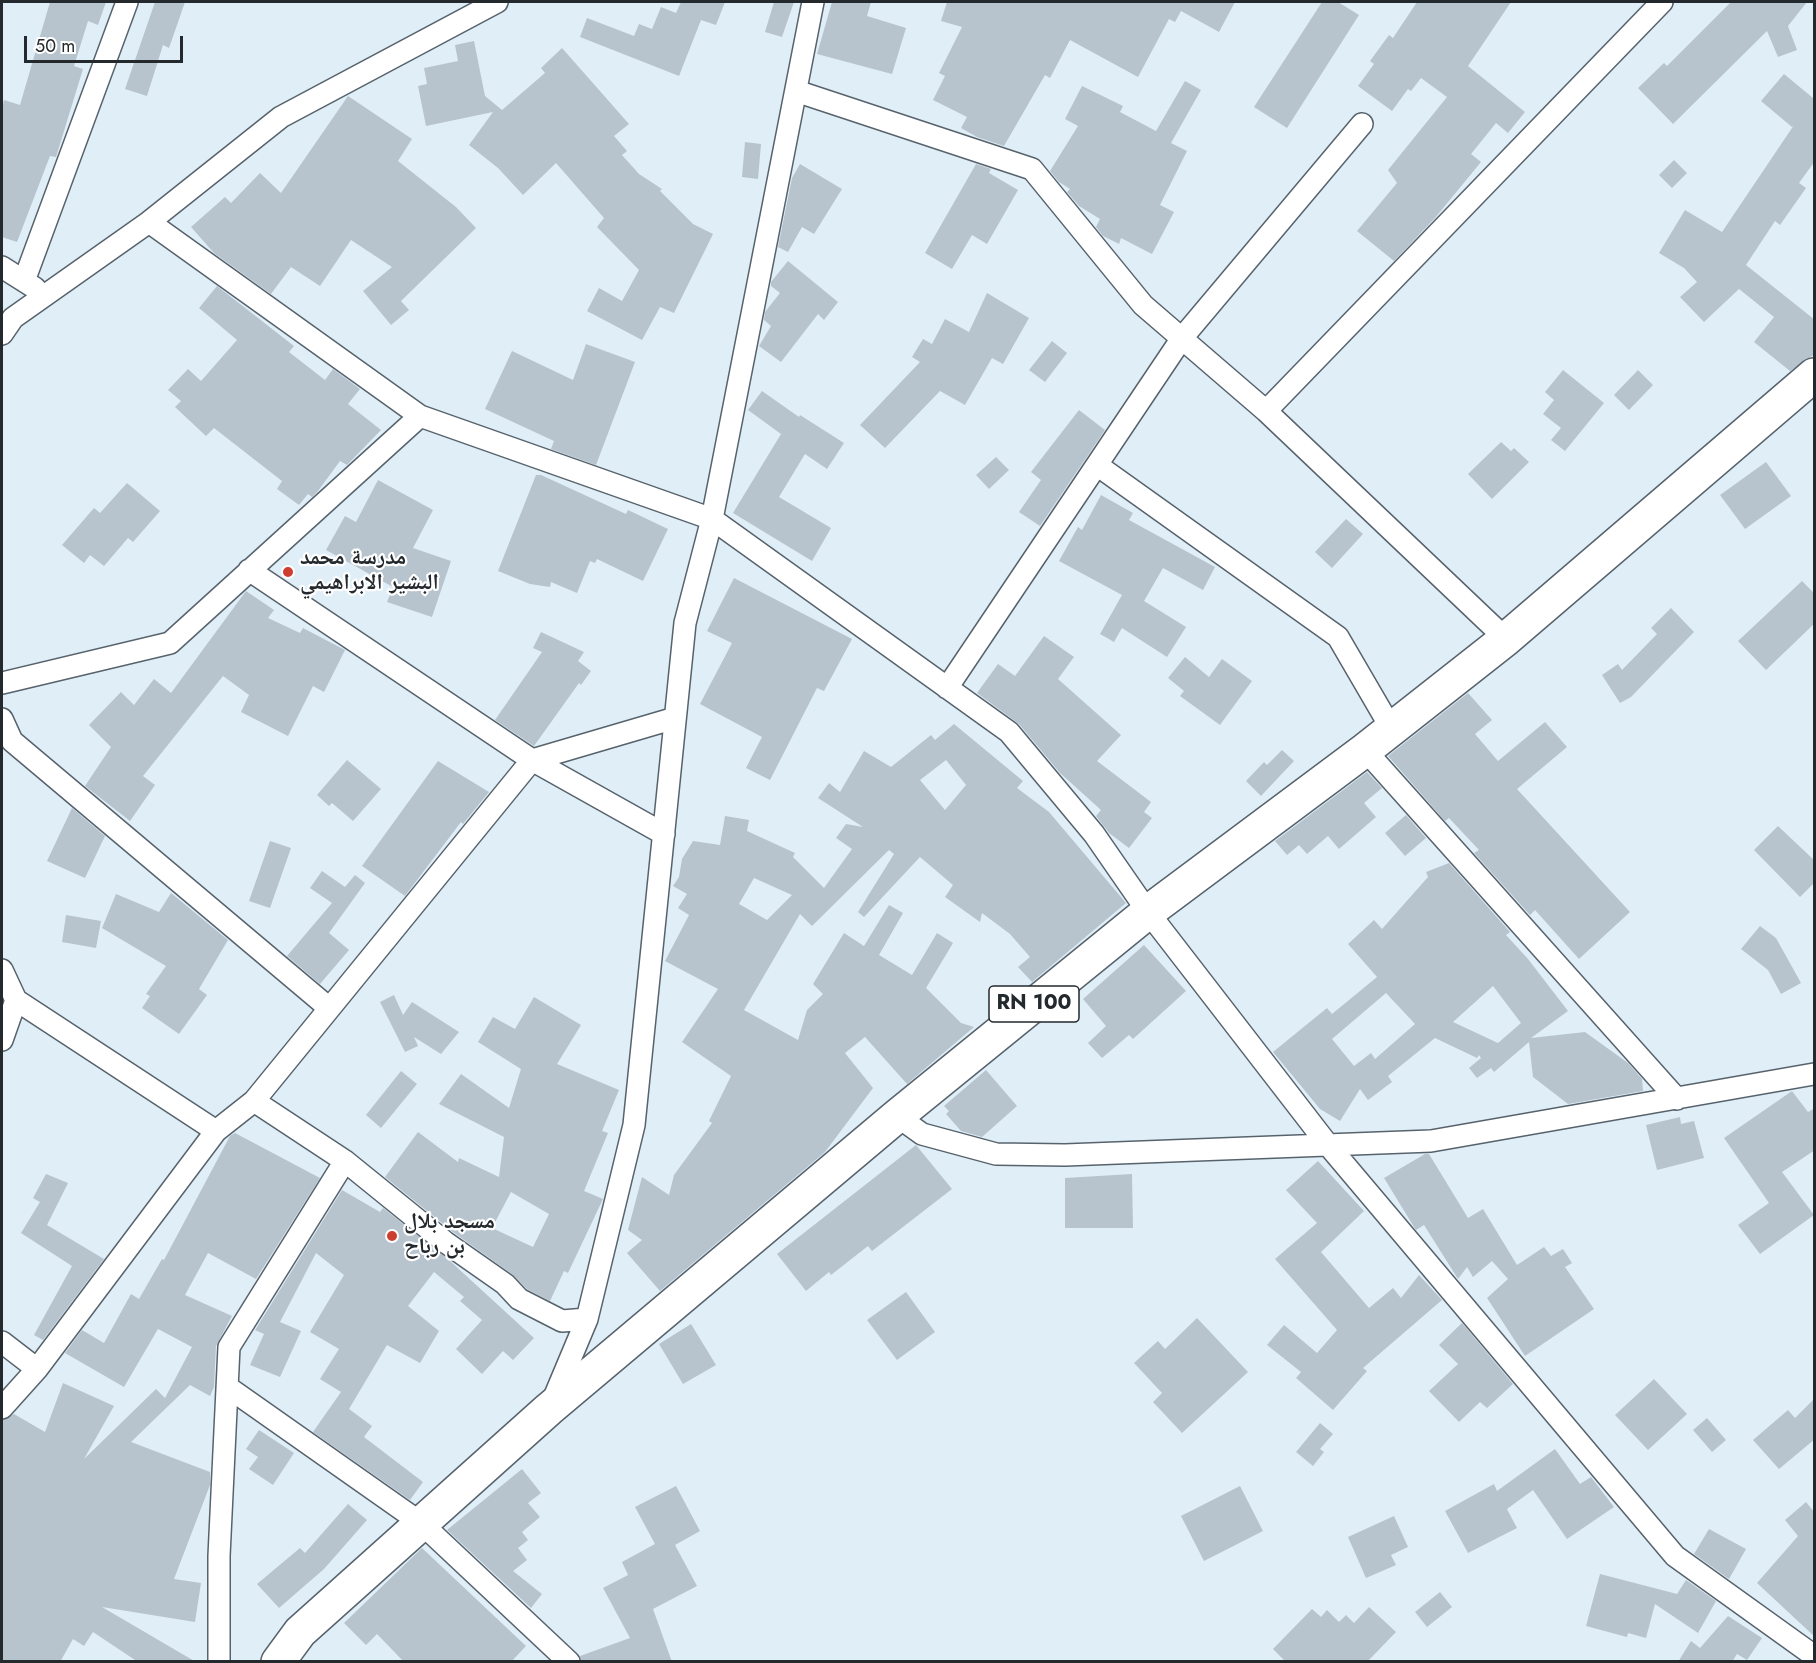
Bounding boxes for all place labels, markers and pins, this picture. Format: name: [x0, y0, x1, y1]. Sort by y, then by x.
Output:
place label: مدرسة محمد البشير الابراهيمي: [300, 546, 439, 598]
marker: مدرسة محمد البشير الابراهيمي: [281, 565, 295, 579]
place label: مسجد بلال بن رباح: [404, 1210, 495, 1262]
marker: مسجد بلال بن رباح: [385, 1229, 399, 1243]

